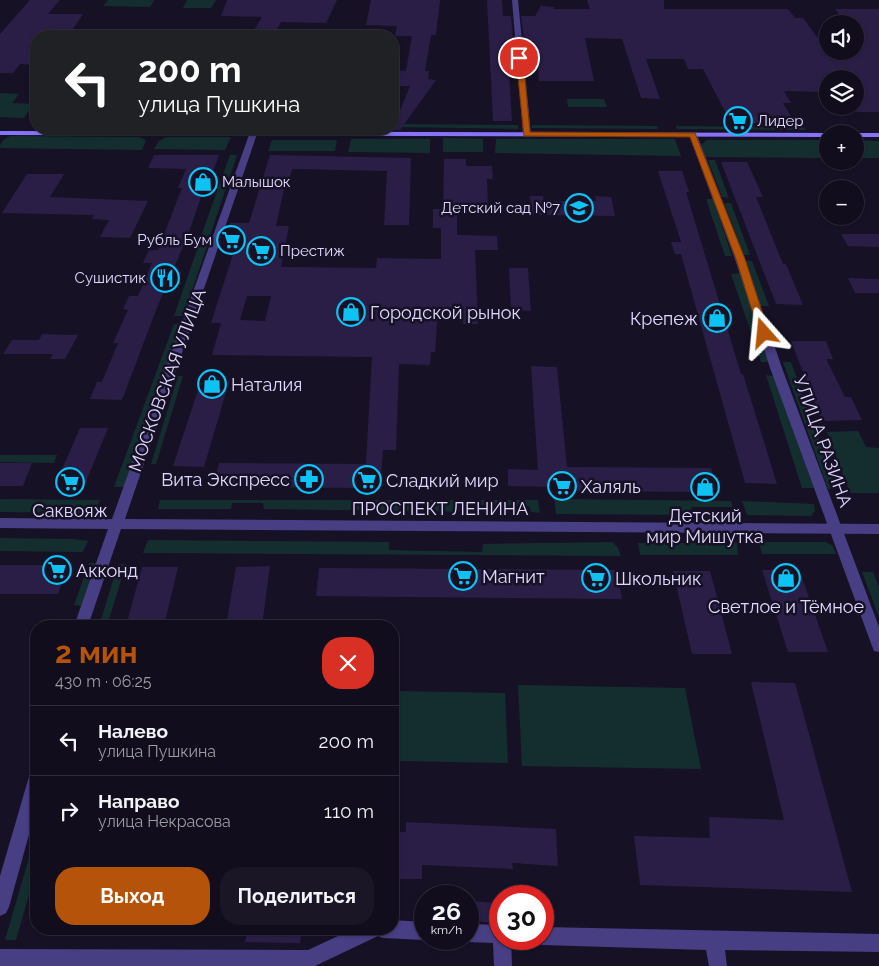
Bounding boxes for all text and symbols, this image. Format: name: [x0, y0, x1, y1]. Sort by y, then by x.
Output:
map controls: [819, 15, 864, 225]
button: sound: [819, 15, 864, 60]
pin: [498, 37, 540, 79]
icon: arrive: [505, 44, 533, 72]
text: 200 m: [138, 49, 242, 90]
icon: left: [55, 50, 120, 115]
button: layers: [819, 70, 864, 115]
text: улица Пушкина: [138, 91, 300, 117]
supermarket icon: Лидер: [723, 106, 753, 136]
place label: Лидер: [757, 112, 804, 130]
button: +: [819, 125, 864, 170]
shop icon: Малышок: [188, 167, 218, 197]
place label: Малышок: [222, 173, 291, 191]
button: −: [819, 180, 864, 225]
school or university icon: Детский сад №7: [564, 193, 594, 223]
place label: Детский сад №7: [441, 199, 560, 217]
supermarket icon: Рубль Бум: [216, 225, 246, 255]
place label: Рубль Бум: [137, 231, 212, 249]
supermarket icon: Престиж: [246, 236, 276, 266]
place label: Престиж: [280, 242, 345, 260]
restaurant icon: Сушистик: [150, 263, 180, 293]
place label: Сушистик: [75, 269, 146, 287]
street label: МОСКОВСКАЯ УЛИЦА: [124, 286, 210, 474]
shop icon: Городской рынок: [336, 297, 366, 327]
place label: Городской рынок: [370, 302, 521, 323]
shop icon: Крепеж: [702, 303, 732, 333]
position arrow: [737, 306, 789, 358]
place label: Крепеж: [630, 308, 698, 329]
shop icon: Наталия: [197, 369, 227, 399]
street label: УЛИЦА РАЗИНА: [789, 372, 857, 510]
place label: Наталия: [231, 374, 302, 395]
pharmacy icon: Вита Экспресс: [294, 464, 324, 494]
supermarket icon: Сладкий мир: [352, 465, 382, 495]
supermarket icon: Саквояж: [55, 467, 85, 497]
place label: Вита Экспресс: [161, 469, 290, 490]
place label: Сладкий мир: [386, 470, 499, 491]
supermarket icon: Халяль: [547, 471, 577, 501]
shop icon: Детский мир Мишутка: [690, 472, 720, 502]
place label: Халяль: [581, 476, 641, 497]
street label: ПРОСПЕКТ ЛЕНИНА: [352, 498, 528, 519]
place label: Саквояж: [32, 500, 108, 521]
place label: Детский мир Мишутка: [646, 505, 764, 547]
supermarket icon: Акконд: [42, 555, 72, 585]
place label: Акконд: [76, 560, 138, 581]
supermarket icon: Магнит: [448, 561, 478, 591]
supermarket icon: Школьник: [581, 563, 611, 593]
shop icon: Светлое и Тёмное: [771, 563, 801, 593]
place label: Магнит: [482, 566, 545, 587]
place label: Школьник: [615, 568, 701, 589]
place label: Светлое и Тёмное: [708, 596, 864, 617]
text: 2 мин: [55, 635, 138, 670]
button: close: [322, 637, 374, 689]
text: 430 m · 06:25: [55, 672, 152, 691]
text: Налево: [98, 720, 168, 742]
icon: left: [55, 727, 83, 755]
text: 200 m: [319, 730, 374, 752]
text: улица Пушкина: [98, 742, 216, 761]
text: Направо: [98, 790, 179, 812]
icon: right: [55, 797, 83, 825]
text: 110 m: [324, 800, 374, 822]
text: улица Некрасова: [98, 812, 231, 831]
button: Выход: [55, 867, 210, 925]
button: Поделиться: [220, 867, 374, 925]
speed limit sign: 30: [489, 885, 554, 950]
text: 26: [432, 896, 461, 926]
text: km/h: [431, 923, 462, 937]

